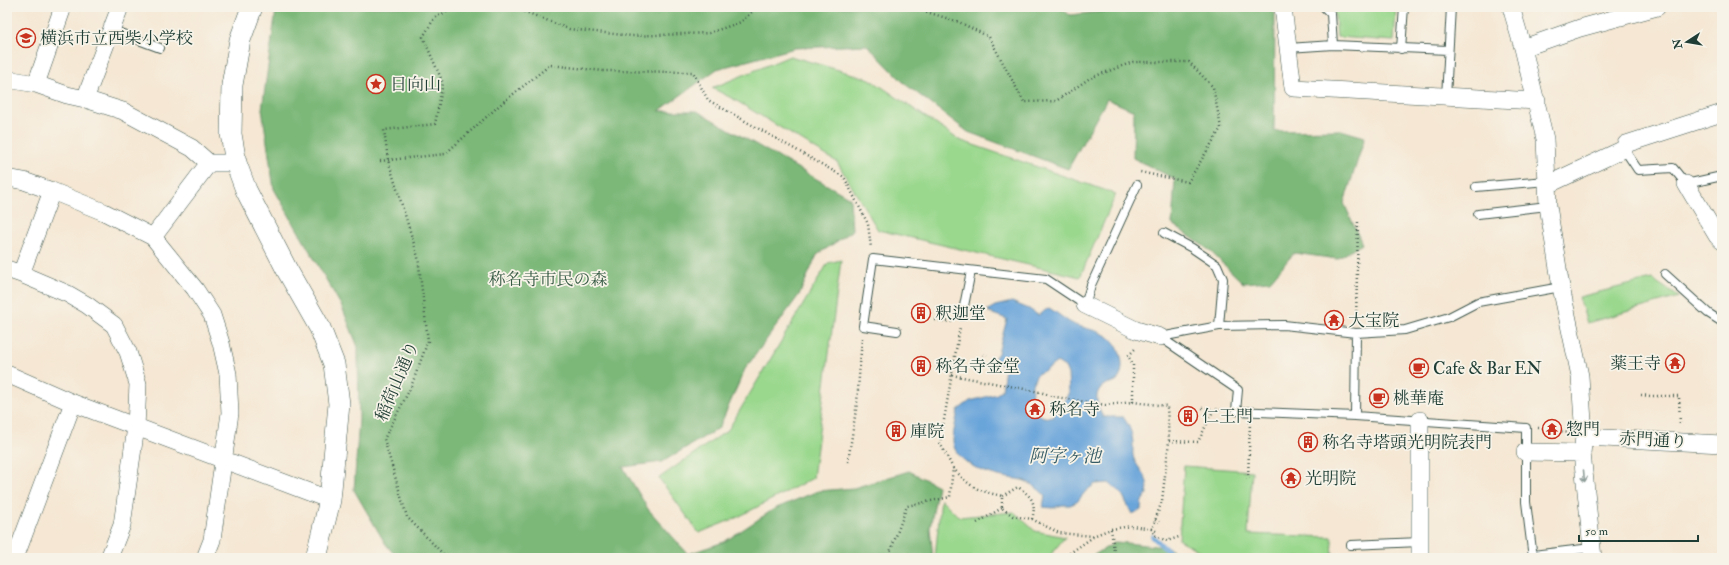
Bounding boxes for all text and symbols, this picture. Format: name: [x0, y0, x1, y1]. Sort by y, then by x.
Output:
north arrow: [1667, 22, 1707, 62]
school or university icon: 横浜市立西柴小学校: [15, 27, 37, 49]
place label: 横浜市立西柴小学校: [40, 28, 193, 49]
text: N: [1670, 37, 1685, 51]
place icon: 日向山: [365, 73, 387, 95]
place label: 日向山: [390, 74, 441, 95]
park label: 称名寺市民の森: [489, 269, 608, 290]
building icon: 釈迦堂: [910, 302, 932, 324]
place label: 釈迦堂: [935, 303, 986, 324]
temple icon: 大宝院: [1323, 309, 1345, 331]
place label: 大宝院: [1348, 310, 1399, 331]
street label: 稲荷山通り: [371, 338, 423, 424]
temple icon: 薬王寺: [1664, 352, 1686, 374]
place label: 薬王寺: [1610, 353, 1661, 374]
building icon: 称名寺金堂: [910, 355, 932, 377]
place label: 称名寺金堂: [935, 356, 1020, 377]
cafe icon: Cafe & Bar EN: [1408, 357, 1430, 379]
place label: Cafe & Bar EN: [1433, 358, 1543, 379]
cafe icon: 桃華庵: [1368, 387, 1390, 409]
place label: 桃華庵: [1393, 388, 1444, 409]
temple icon: 称名寺: [1024, 398, 1046, 420]
place label: 称名寺: [1049, 399, 1100, 420]
building icon: 仁王門: [1177, 405, 1199, 427]
place label: 仁王門: [1202, 406, 1253, 427]
temple icon: 惣門: [1541, 418, 1563, 440]
place label: 惣門: [1566, 419, 1600, 440]
building icon: 庫院: [885, 420, 907, 442]
place label: 庫院: [910, 421, 944, 442]
street label: 赤門通り: [1618, 428, 1688, 452]
building icon: 称名寺塔頭光明院表門: [1297, 431, 1319, 453]
place label: 称名寺塔頭光明院表門: [1322, 432, 1492, 453]
water label: 阿字ヶ池: [1029, 445, 1103, 468]
temple icon: 光明院: [1280, 467, 1302, 489]
place label: 光明院: [1305, 468, 1356, 489]
one-way arrow: [1581, 469, 1588, 482]
scale bar: [1579, 517, 1698, 543]
text: 50 m: [1585, 524, 1609, 539]

